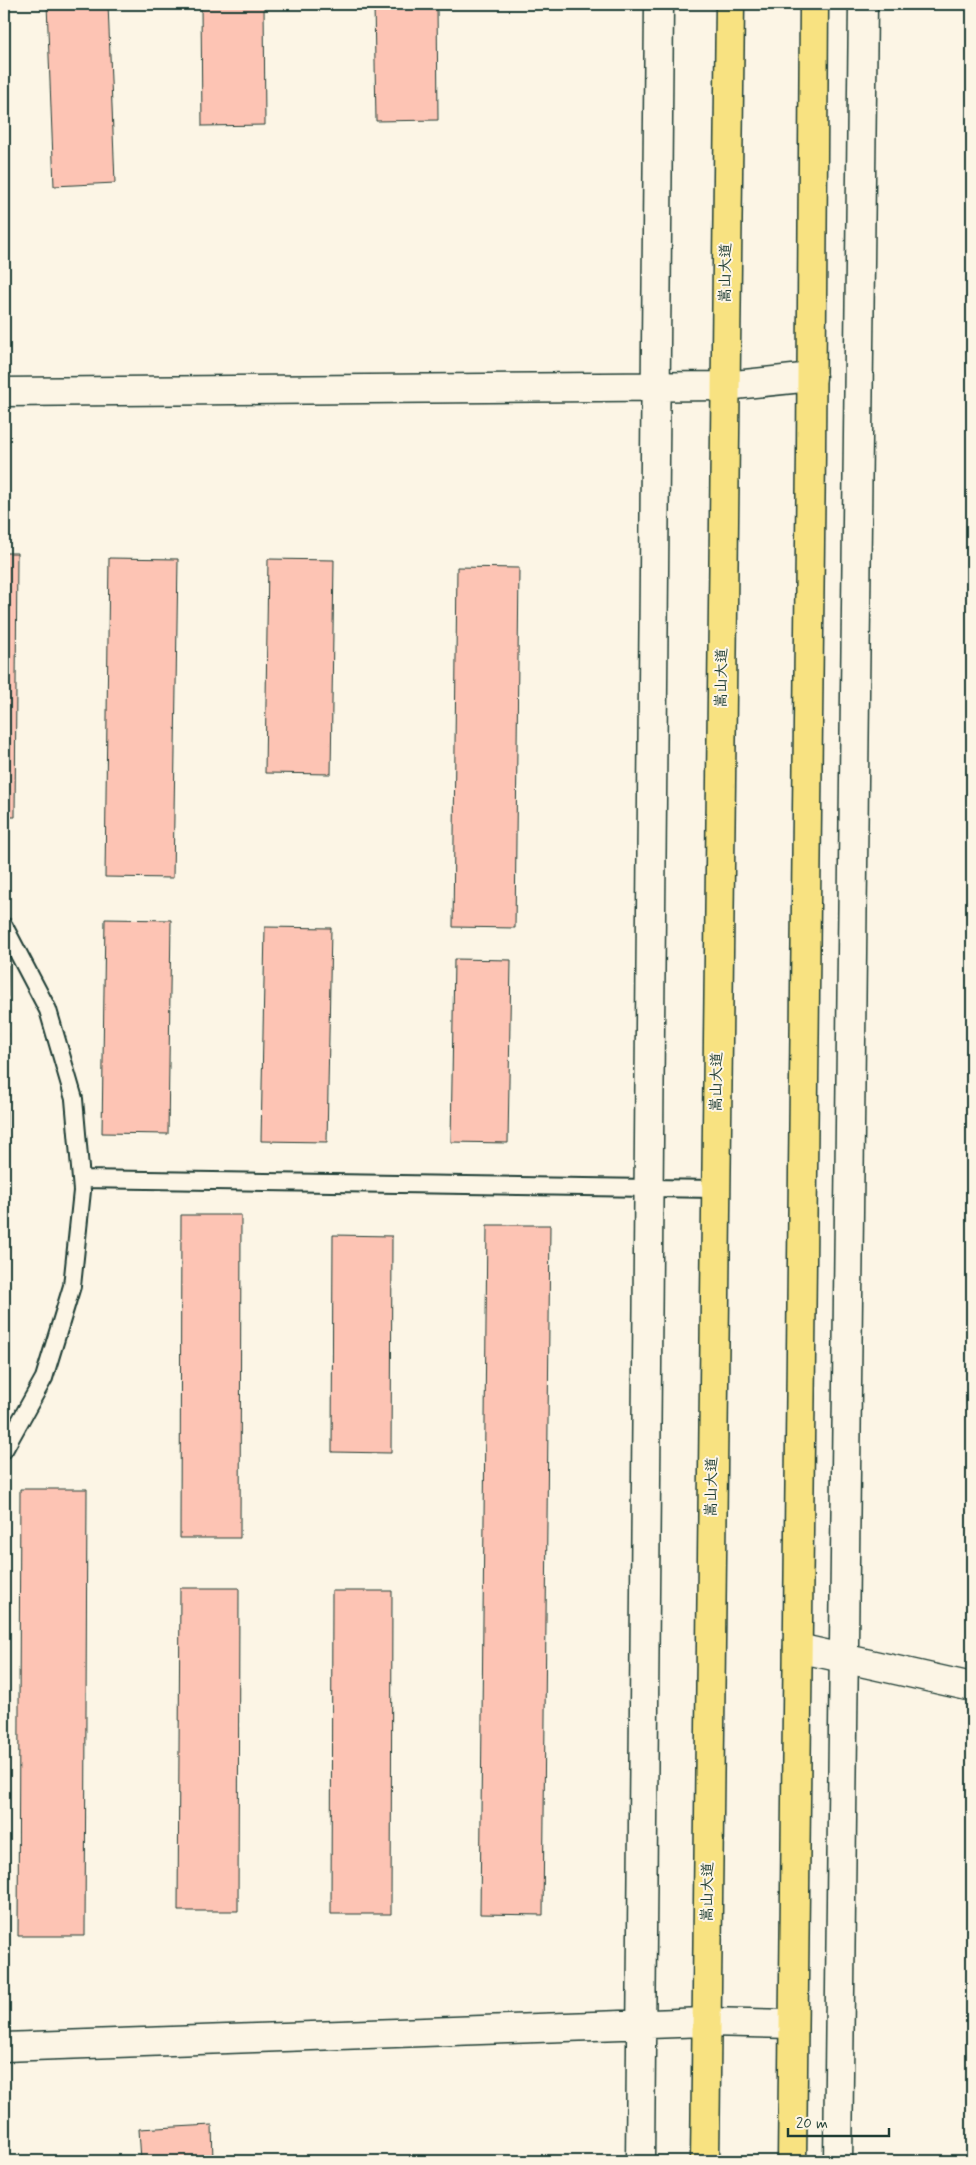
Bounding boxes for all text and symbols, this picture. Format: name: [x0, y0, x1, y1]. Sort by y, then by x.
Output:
street label: 嵩山大道: [715, 243, 737, 303]
street label: 嵩山大道: [711, 648, 733, 708]
street label: 嵩山大道: [706, 1052, 728, 1112]
street label: 嵩山大道: [701, 1457, 723, 1517]
street label: 嵩山大道: [697, 1862, 719, 1922]
scale bar: [788, 2105, 890, 2137]
text: 20 m: [796, 2114, 828, 2134]

